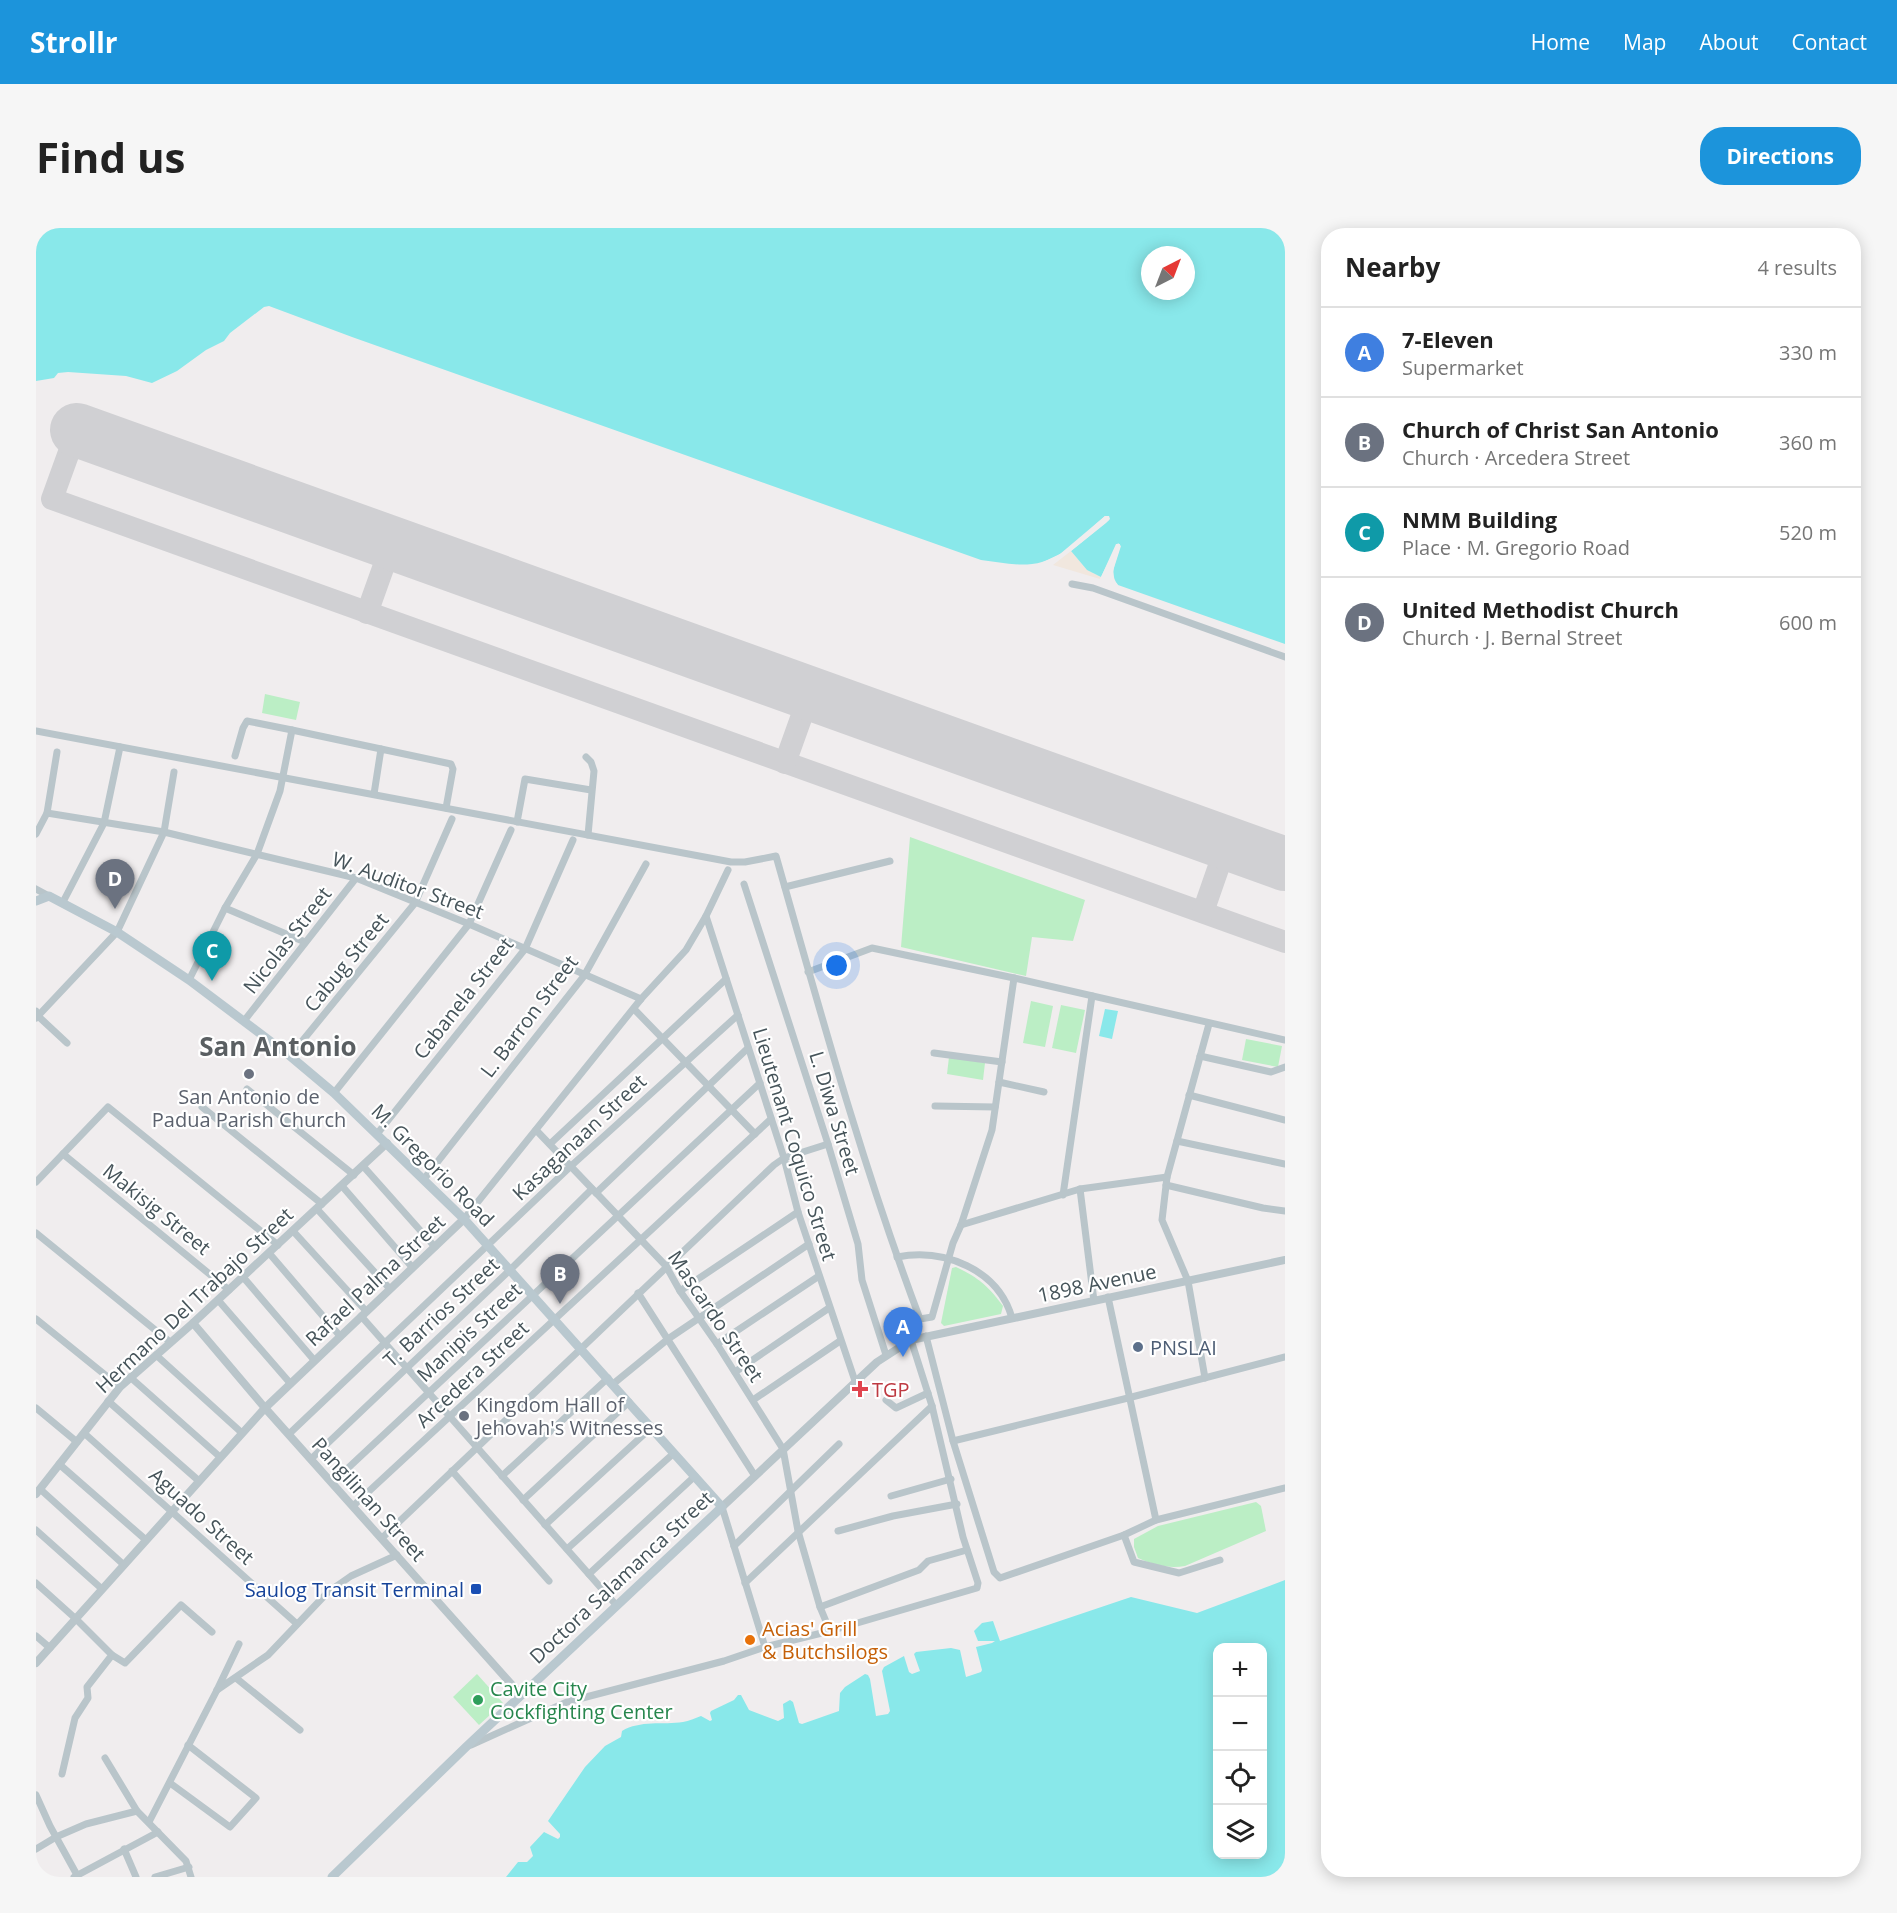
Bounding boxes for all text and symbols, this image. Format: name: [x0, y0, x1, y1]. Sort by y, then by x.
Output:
text: Strollr: [30, 23, 117, 61]
text: Home: [1531, 28, 1590, 56]
text: Map: [1623, 28, 1666, 56]
text: About: [1699, 28, 1759, 56]
text: Contact: [1792, 28, 1867, 56]
button: Directions: [1700, 127, 1861, 185]
text: Find us: [36, 128, 185, 185]
north arrow: [1141, 246, 1195, 300]
text: Nearby: [1345, 249, 1440, 285]
text: 4 results: [1757, 254, 1837, 281]
text: 7-Eleven: [1402, 324, 1494, 354]
text: A: [1358, 339, 1371, 366]
text: 330 m: [1779, 339, 1837, 366]
text: Supermarket: [1402, 354, 1524, 381]
text: Church of Christ San Antonio: [1402, 414, 1719, 444]
text: B: [1358, 429, 1371, 456]
text: 360 m: [1779, 429, 1837, 456]
text: Church · Arcedera Street: [1402, 444, 1630, 471]
text: NMM Building: [1402, 504, 1557, 534]
text: C: [1358, 519, 1371, 546]
text: 520 m: [1779, 519, 1837, 546]
text: Place · M. Gregorio Road: [1402, 534, 1630, 561]
text: United Methodist Church: [1402, 594, 1679, 624]
text: D: [1357, 609, 1372, 636]
text: 600 m: [1779, 609, 1837, 636]
text: Church · J. Bernal Street: [1402, 624, 1622, 651]
street label: W. Auditor Street: [328, 845, 488, 925]
pin: D: [96, 860, 134, 909]
street label: Nicolas Street: [237, 881, 337, 999]
street label: Cabug Street: [298, 907, 394, 1017]
street label: Cabanela Street: [407, 931, 519, 1065]
pin: C: [192, 932, 231, 981]
street label: L. Barron Street: [474, 949, 584, 1083]
your location: [822, 951, 851, 980]
street label: Lieutenant Coquico Street: [747, 1024, 843, 1264]
district label: San Antonio: [199, 1028, 357, 1064]
street label: L. Diwa Street: [803, 1048, 867, 1178]
marker: San Antonio de Padua Parish Church: [242, 1067, 256, 1081]
street label: Kasaganaan Street: [506, 1068, 652, 1206]
place label: San Antonio de Padua Parish Church: [152, 1083, 346, 1133]
street label: M. Gregorio Road: [366, 1098, 500, 1232]
street label: Makisig Street: [98, 1157, 216, 1261]
street label: Hermano Del Trabajo Street: [89, 1201, 299, 1399]
street label: Rafael Palma Street: [299, 1208, 451, 1352]
street label: Mascardo Street: [662, 1245, 770, 1387]
street label: T. Barrios Street: [377, 1251, 505, 1373]
pin: B: [540, 1254, 580, 1304]
street label: 1898 Avenue: [1035, 1257, 1159, 1309]
street label: Manipis Street: [411, 1276, 527, 1388]
pin: A: [884, 1308, 922, 1357]
street label: Arcedera Street: [410, 1315, 534, 1433]
place label: PNSLAI: [1150, 1334, 1217, 1361]
marker: PNSLAI: [1131, 1340, 1145, 1354]
place label: TGP: [872, 1376, 910, 1403]
marker: TGP: [853, 1382, 867, 1396]
place label: Kingdom Hall of Jehovah's Witnesses: [474, 1391, 663, 1441]
marker: Kingdom Hall of Jehovah's Witnesses: [457, 1409, 471, 1423]
street label: Pangilinan Street: [306, 1431, 432, 1567]
street label: Aguado Street: [144, 1462, 260, 1570]
street label: Doctora Salamanca Street: [523, 1485, 719, 1669]
place label: Saulog Transit Terminal: [245, 1576, 464, 1603]
marker: Saulog Transit Terminal: [469, 1582, 483, 1596]
place label: Acias' Grill & Butchsilogs: [762, 1615, 888, 1665]
marker: Acias' Grill & Butchsilogs: [743, 1633, 757, 1647]
map controls: [1213, 1643, 1267, 1859]
button: +: [1213, 1643, 1267, 1697]
place label: Cavite City Cockfighting Center: [490, 1675, 673, 1725]
marker: Cavite City Cockfighting Center: [471, 1693, 485, 1707]
button: −: [1213, 1697, 1267, 1751]
button: locate: [1213, 1751, 1267, 1805]
button: layers: [1213, 1805, 1267, 1859]

